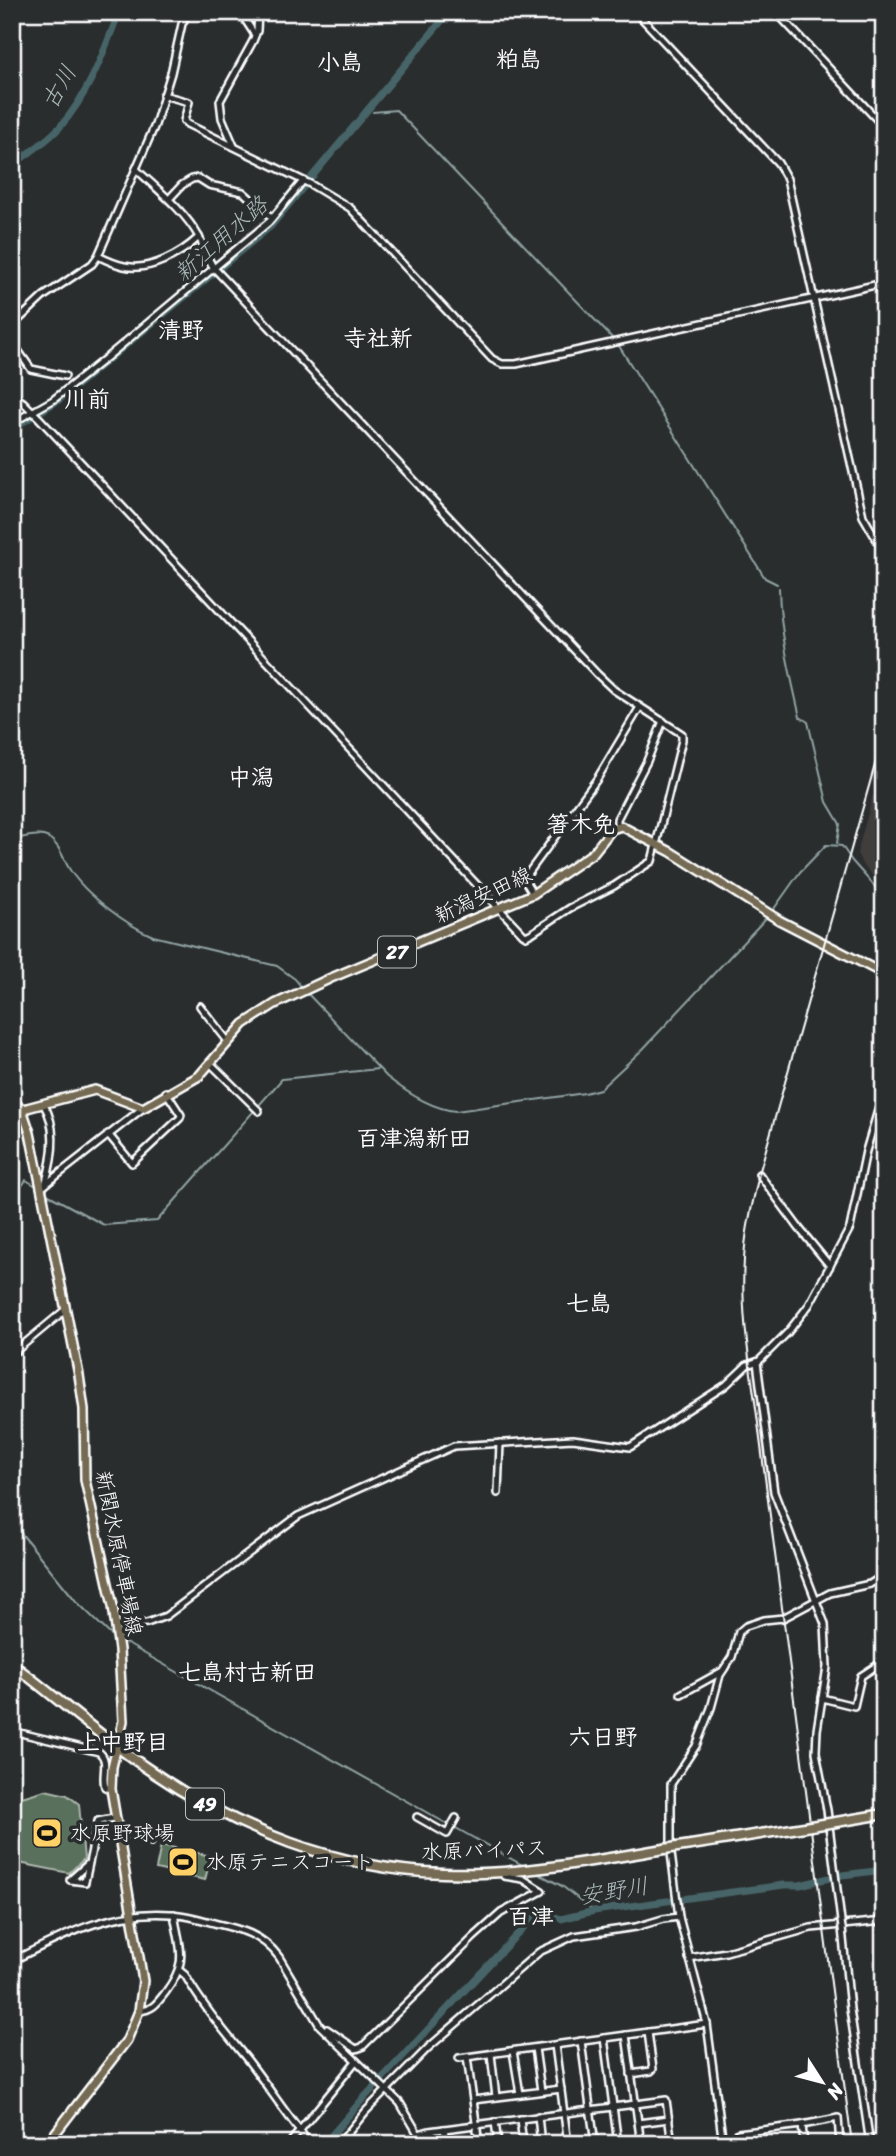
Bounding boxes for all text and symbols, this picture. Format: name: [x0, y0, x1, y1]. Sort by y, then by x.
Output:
district label: 粕島: [496, 39, 542, 80]
district label: 小島: [317, 42, 363, 83]
water label: 古川: [30, 57, 88, 117]
water label: 新江用水路: [164, 184, 279, 292]
district label: 清野: [158, 310, 204, 351]
district label: 寺社新: [344, 318, 413, 359]
district label: 川前: [64, 379, 110, 420]
district label: 中潟: [228, 757, 274, 798]
district label: 箸木免: [547, 804, 616, 845]
street label: 新潟安田線: [427, 856, 539, 934]
road number: 27: [378, 936, 416, 968]
district label: 百津潟新田: [357, 1118, 472, 1159]
district label: 七島: [566, 1283, 612, 1324]
street label: 新関水原停車場線: [84, 1467, 154, 1639]
district label: 七島村古新田: [178, 1652, 316, 1693]
district label: 六日野: [569, 1717, 638, 1758]
district label: 上中野目: [77, 1722, 169, 1763]
road number: 49: [186, 1788, 224, 1820]
place label: 水原野球場: [70, 1814, 175, 1852]
sports icon: 水原野球場: [30, 1816, 64, 1850]
street label: 水原バイパス: [421, 1829, 547, 1871]
place label: 水原テニスコート: [206, 1843, 374, 1881]
sports icon: 水原テニスコート: [166, 1845, 200, 1879]
water label: 安野川: [577, 1865, 651, 1917]
district label: 百津: [508, 1896, 554, 1937]
north arrow: [788, 2048, 858, 2118]
text: N: [818, 2076, 853, 2107]

